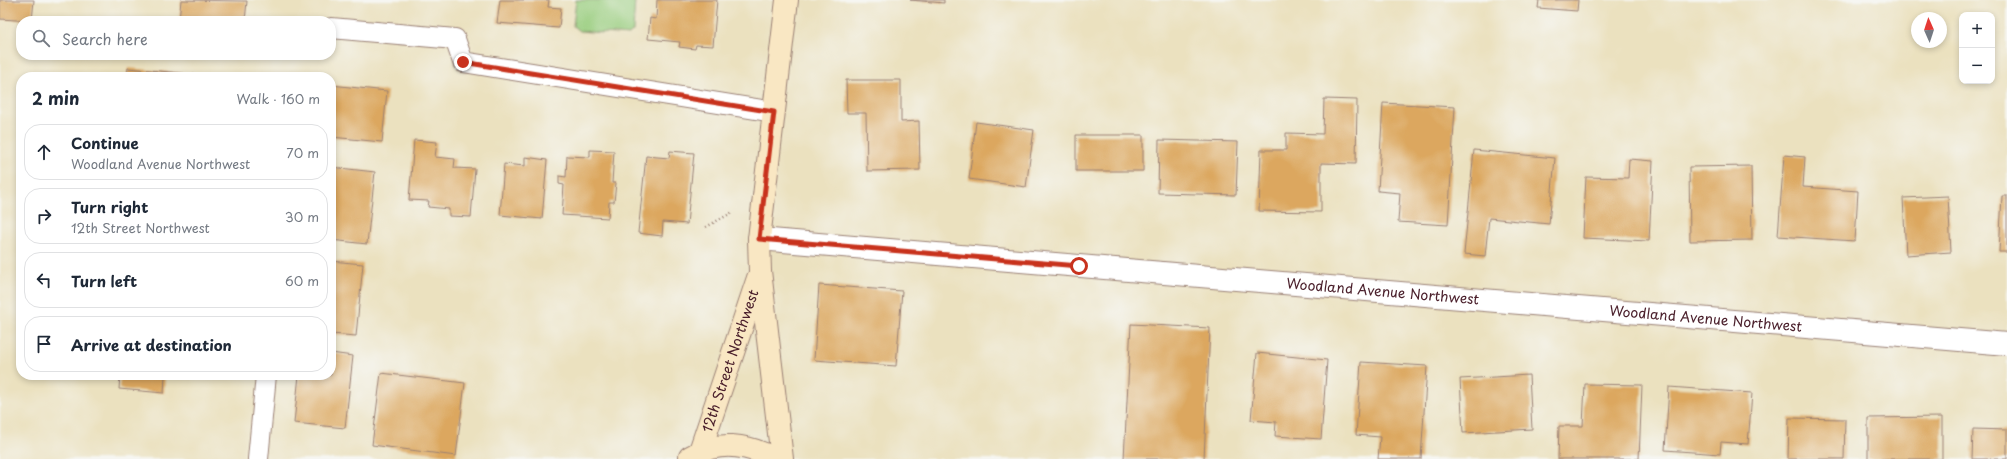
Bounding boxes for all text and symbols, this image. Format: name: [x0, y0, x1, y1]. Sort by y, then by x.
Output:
north arrow: [1911, 12, 1947, 48]
map controls: [1959, 12, 1995, 84]
button: +: [1959, 12, 1995, 48]
search box: [16, 16, 336, 60]
icon: search: [30, 27, 52, 49]
text: Search here: [62, 27, 148, 50]
button: −: [1959, 48, 1995, 84]
route end: [454, 53, 472, 71]
text: 2 min: [32, 85, 79, 111]
text: Walk · 160 m: [237, 89, 320, 108]
text: Continue: [71, 131, 139, 154]
icon: ahead: [33, 141, 55, 163]
text: 70 m: [286, 143, 319, 162]
text: Woodland Avenue Northwest: [71, 154, 250, 173]
text: Turn right: [71, 195, 148, 218]
icon: right: [33, 205, 55, 227]
text: 30 m: [285, 207, 319, 226]
text: 12th Street Northwest: [71, 218, 210, 237]
route start: [1070, 257, 1088, 275]
icon: left: [33, 269, 55, 291]
text: Turn left: [71, 269, 137, 292]
text: 60 m: [285, 271, 319, 290]
street label: Woodland Avenue Northwest: [1286, 272, 1480, 310]
street label: 12th Street Northwest: [696, 286, 764, 435]
street label: Woodland Avenue Northwest: [1609, 300, 1803, 337]
icon: arrive: [33, 333, 55, 355]
text: Arrive at destination: [71, 333, 232, 356]

